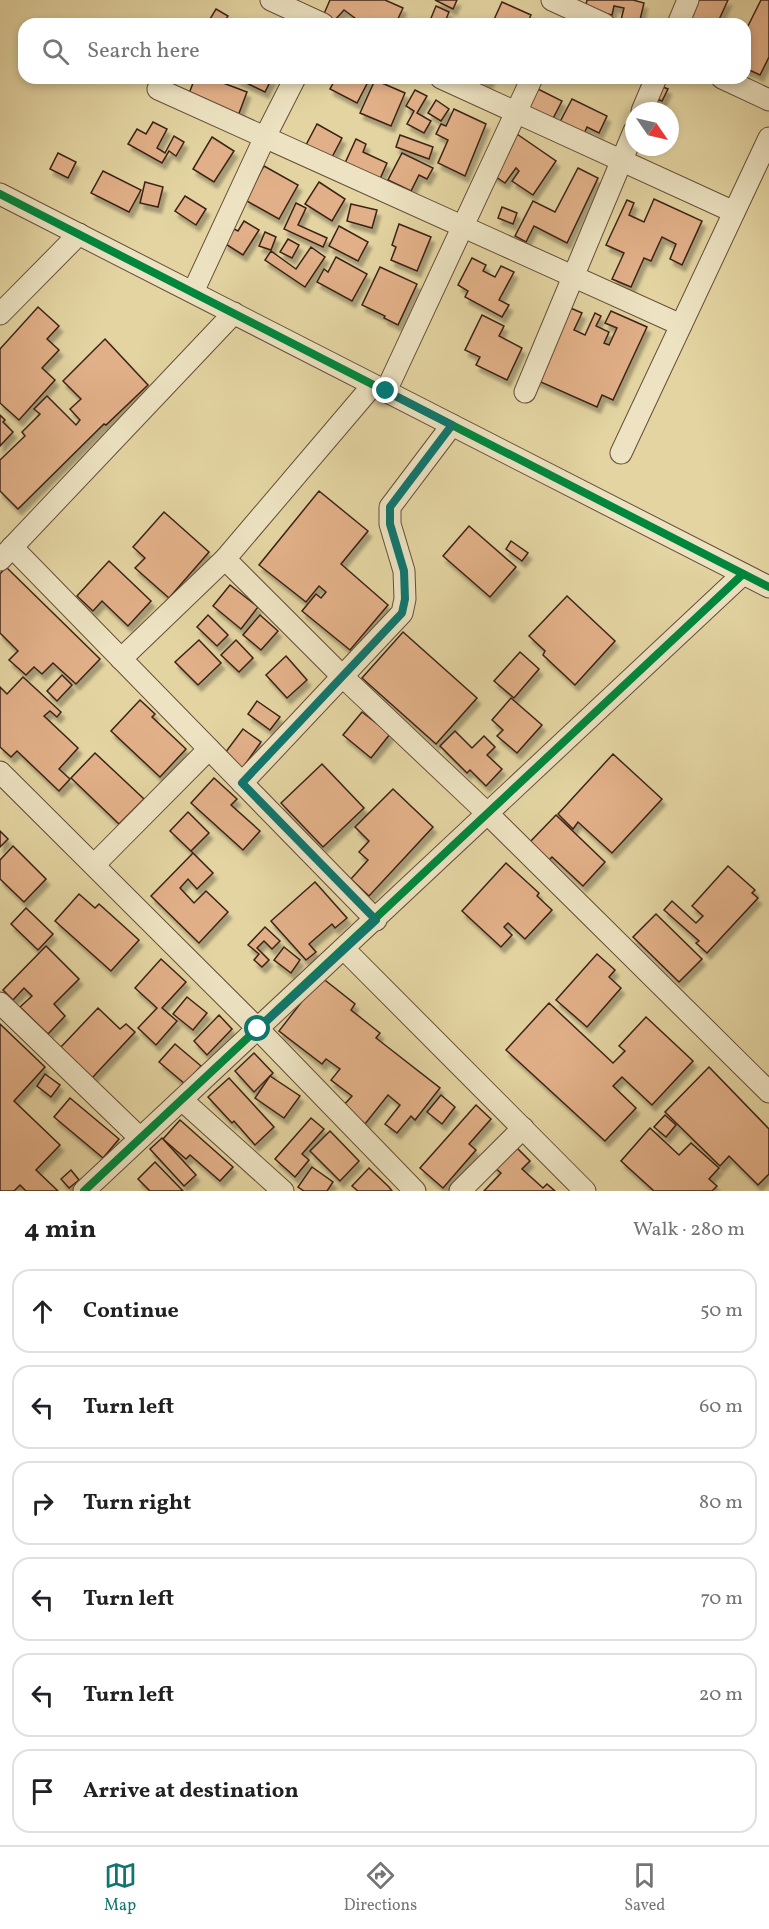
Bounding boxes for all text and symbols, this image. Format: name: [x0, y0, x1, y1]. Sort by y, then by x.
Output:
search box: [18, 18, 751, 84]
icon: search: [39, 35, 72, 68]
text: Search here: [87, 36, 200, 67]
north arrow: [625, 102, 679, 156]
route end: [372, 377, 398, 403]
route start: [244, 1015, 270, 1041]
text: 4 min: [24, 1212, 96, 1248]
text: Walk · 280 m: [633, 1216, 745, 1244]
icon: ahead: [26, 1295, 59, 1328]
text: Continue: [83, 1296, 179, 1327]
text: 50 m: [700, 1297, 743, 1325]
icon: left: [26, 1391, 59, 1424]
text: Turn left: [83, 1392, 174, 1423]
text: 60 m: [699, 1393, 743, 1421]
icon: right: [26, 1487, 59, 1520]
text: Turn right: [83, 1488, 191, 1519]
text: 80 m: [699, 1489, 743, 1517]
icon: left: [26, 1583, 59, 1616]
text: Turn left: [83, 1584, 174, 1615]
text: 70 m: [700, 1585, 743, 1613]
icon: left: [26, 1679, 59, 1712]
text: Turn left: [83, 1680, 174, 1711]
text: 20 m: [699, 1681, 743, 1709]
icon: arrive: [26, 1775, 59, 1808]
text: Arrive at destination: [83, 1776, 299, 1807]
tab: Map: [104, 1859, 137, 1917]
tab: Directions: [344, 1859, 417, 1917]
tab: Saved: [624, 1859, 665, 1917]

